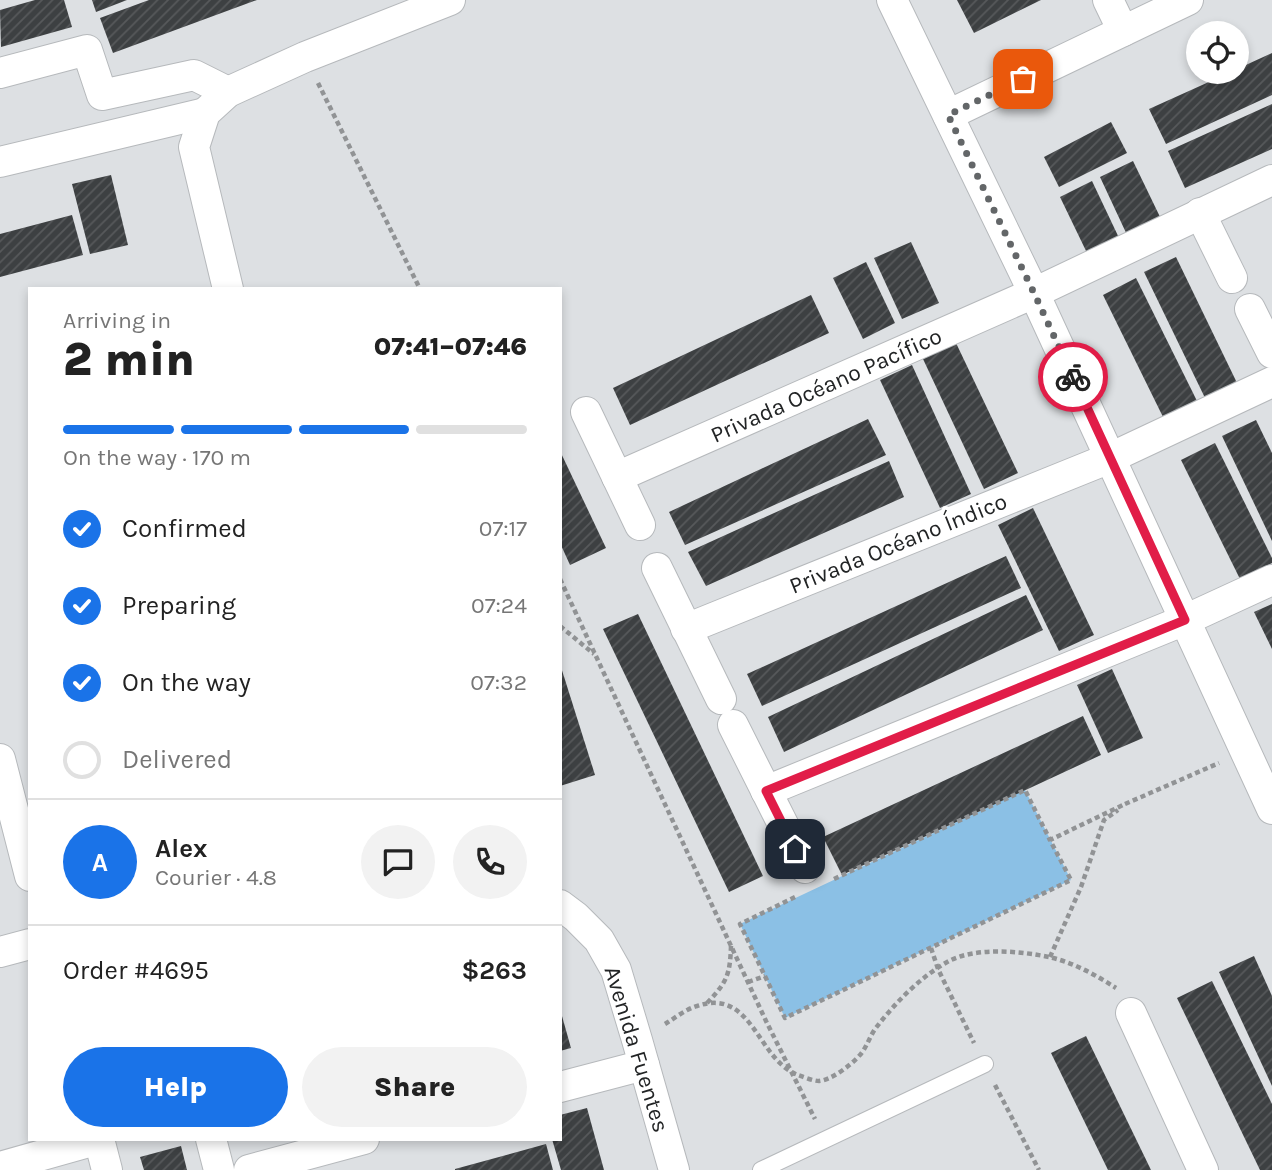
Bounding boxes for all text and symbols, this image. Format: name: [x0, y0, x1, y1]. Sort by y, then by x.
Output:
map controls: [1186, 21, 1249, 84]
button: locate: [1186, 21, 1249, 84]
pin: [993, 49, 1053, 109]
icon: bag: [1004, 60, 1042, 98]
text: Arriving in: [63, 307, 171, 334]
street label: Privada Océano Pacífico: [706, 322, 946, 449]
text: 07:41–07:46: [374, 331, 527, 362]
text: 2 min: [63, 333, 195, 387]
courier: [1038, 342, 1108, 412]
icon: bike: [1054, 358, 1092, 396]
text: On the way · 170 m: [63, 444, 251, 471]
street label: Privada Océano Índico: [785, 487, 1011, 599]
icon: check: [63, 510, 101, 548]
text: Confirmed: [122, 513, 247, 544]
text: 07:17: [479, 515, 527, 542]
icon: check: [63, 587, 101, 625]
text: Preparing: [122, 590, 236, 621]
text: 07:24: [471, 592, 527, 619]
icon: check: [63, 664, 101, 702]
text: On the way: [122, 667, 251, 698]
text: 07:32: [470, 669, 527, 696]
text: Delivered: [122, 744, 232, 775]
pin: [765, 819, 825, 879]
button: chat: [361, 825, 435, 899]
button: phone: [453, 825, 527, 899]
icon: home: [776, 830, 814, 868]
text: Alex: [155, 833, 207, 864]
text: A: [92, 847, 108, 878]
text: Courier · 4.8: [155, 864, 277, 891]
text: Order #4695: [63, 955, 209, 986]
text: $263: [461, 955, 527, 986]
street label: Avenida Fuentes: [598, 963, 675, 1135]
button: Help: [63, 1047, 288, 1127]
button: Share: [302, 1047, 527, 1127]

